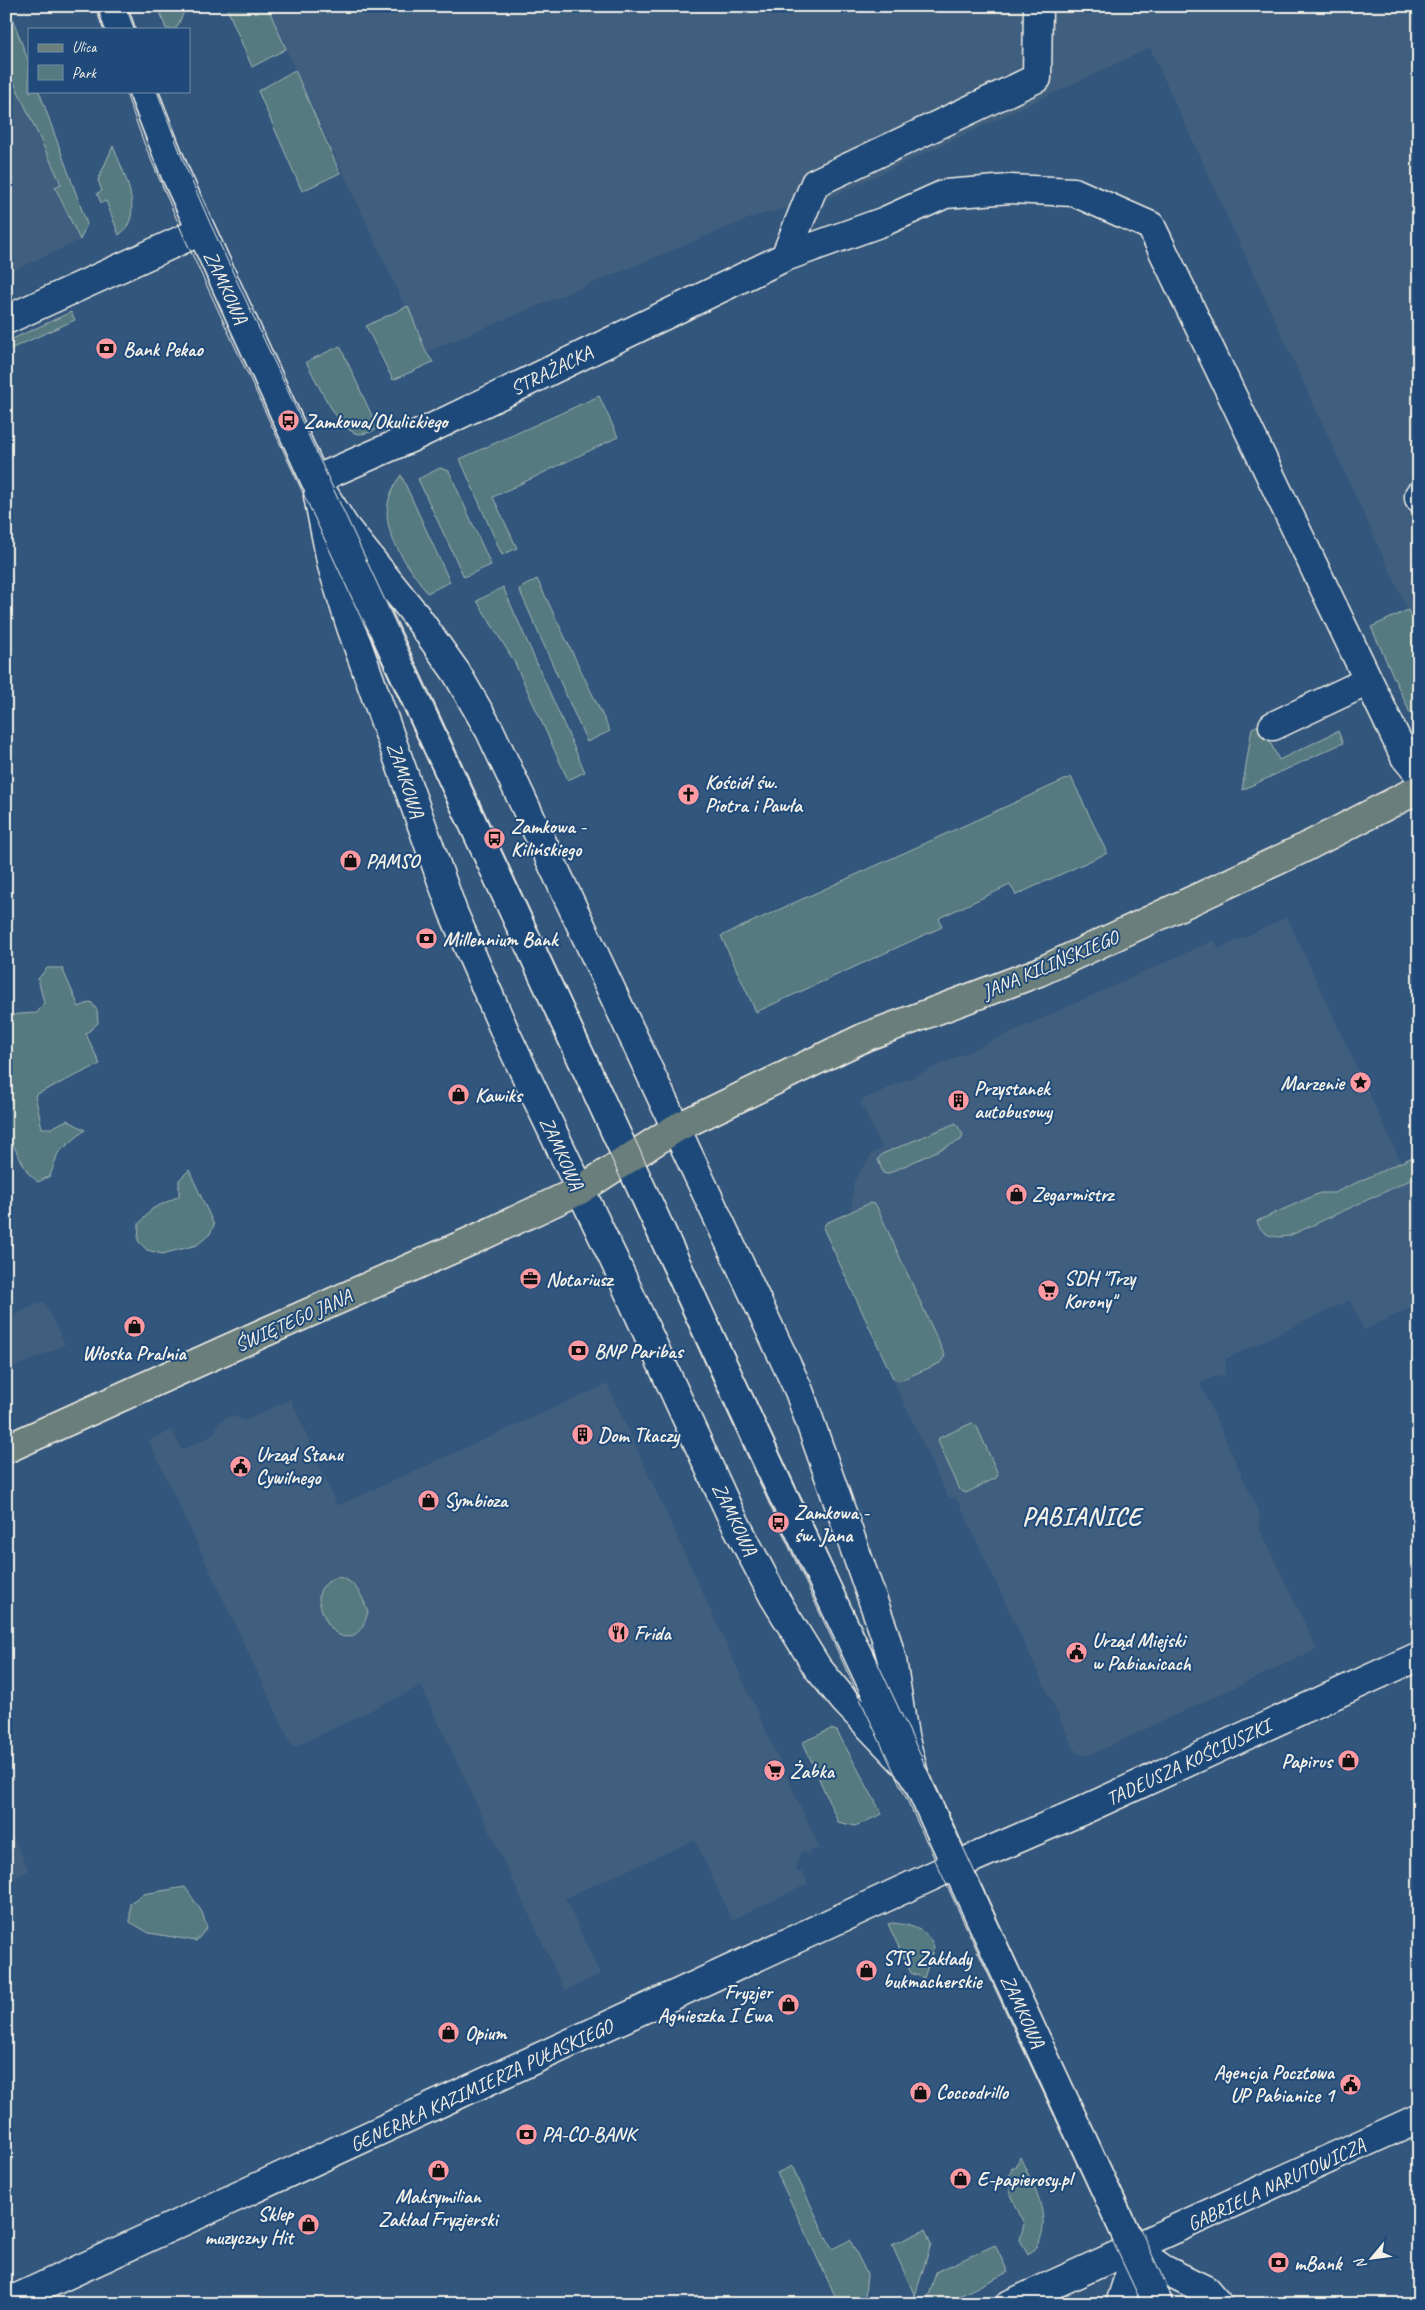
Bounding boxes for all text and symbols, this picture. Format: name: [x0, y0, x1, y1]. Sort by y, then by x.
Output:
legend: [28, 28, 190, 92]
text: Ulica: [72, 38, 97, 57]
text: Park: [72, 64, 97, 83]
street label: ZAMKOWA: [198, 247, 254, 329]
bank icon: Bank Pekao: [95, 337, 119, 361]
place label: Bank Pekao: [123, 337, 204, 362]
street label: STRAŻACKA: [506, 339, 597, 401]
bus stop icon: Zamkowa/Okulickiego: [276, 409, 300, 433]
place label: Zamkowa/Okulickiego: [304, 409, 449, 434]
street label: ZAMKOWA: [381, 739, 430, 822]
place label: Kościół św. Piotra i Pawła: [705, 770, 804, 818]
church icon: Kościół św. Piotra i Pawła: [677, 782, 701, 806]
place label: Zamkowa - Kilińskiego: [511, 814, 588, 862]
bus stop icon: Zamkowa - Kilińskiego: [483, 826, 507, 850]
shop icon: PAMSO: [338, 849, 362, 873]
place label: PAMSO: [366, 849, 422, 874]
street label: JANA KILIŃSKIEGO: [977, 924, 1124, 1005]
bank icon: Millennium Bank: [415, 927, 439, 951]
place label: Millennium Bank: [443, 927, 560, 952]
place label: Marzenie: [1281, 1071, 1346, 1096]
place icon: Marzenie: [1348, 1071, 1372, 1095]
place label: Przystanek autobusowy: [974, 1076, 1054, 1125]
shop icon: Kawiks: [447, 1083, 471, 1107]
place label: Kawiks: [475, 1083, 524, 1108]
building icon: Przystanek autobusowy: [946, 1088, 970, 1112]
street label: ZAMKOWA: [534, 1113, 590, 1195]
shop icon: Zegarmistrz: [1004, 1182, 1028, 1206]
place label: Zegarmistrz: [1032, 1182, 1116, 1207]
place label: SDH "Trzy Korony": [1064, 1266, 1137, 1314]
office icon: Notariusz: [518, 1267, 542, 1291]
place label: Notariusz: [546, 1267, 615, 1292]
supermarket icon: SDH "Trzy Korony": [1036, 1278, 1060, 1302]
street label: ŚWIĘTEGO JANA: [231, 1283, 356, 1357]
shop icon: Włoska Pralnia: [122, 1315, 146, 1339]
bank icon: BNP Paribas: [566, 1339, 590, 1363]
place label: BNP Paribas: [594, 1339, 685, 1364]
place label: Włoska Pralnia: [82, 1341, 188, 1366]
building icon: Dom Tkaczy: [570, 1423, 594, 1447]
place label: Dom Tkaczy: [598, 1423, 681, 1449]
place label: Urząd Stanu Cywilnego: [256, 1442, 345, 1490]
public building icon: Urząd Stanu Cywilnego: [228, 1454, 252, 1478]
street label: ZAMKOWA: [706, 1479, 763, 1561]
shop icon: Symbioza: [416, 1488, 440, 1512]
place label: Symbioza: [444, 1488, 509, 1513]
place label: Zamkowa - św. Jana: [794, 1500, 871, 1548]
district label: PABIANICE: [1022, 1501, 1144, 1533]
bus stop icon: Zamkowa - św. Jana: [766, 1511, 790, 1535]
restaurant icon: Frida: [606, 1621, 630, 1645]
place label: Frida: [634, 1621, 672, 1646]
place label: Urząd Miejski w Pabianicach: [1092, 1628, 1192, 1676]
public building icon: Urząd Miejski w Pabianicach: [1064, 1640, 1088, 1664]
street label: TADEUSZA KOŚCIUSZKI: [1102, 1712, 1278, 1812]
place label: Papirus: [1281, 1749, 1334, 1774]
shop icon: Papirus: [1336, 1749, 1360, 1773]
supermarket icon: Żabka: [762, 1759, 786, 1783]
place label: Żabka: [790, 1759, 836, 1784]
place label: STS Zakłady bukmacherskie: [883, 1946, 983, 1994]
shop icon: STS Zakłady bukmacherskie: [855, 1958, 879, 1982]
street label: ZAMKOWA: [995, 1971, 1051, 2053]
place label: Fryzjer Agnieszka I Ewa: [658, 1980, 775, 2028]
shop icon: Fryzjer Agnieszka I Ewa: [776, 1992, 800, 2016]
street label: GENERAŁA KAZIMIERZA PUŁASKIEGO: [346, 2013, 618, 2157]
shop icon: Opium: [437, 2021, 461, 2045]
place label: Opium: [465, 2021, 508, 2046]
place label: Agencja Pocztowa UP Pabianice 1: [1214, 2060, 1336, 2108]
public building icon: Agencja Pocztowa UP Pabianice 1: [1338, 2072, 1362, 2096]
shop icon: Coccodrillo: [908, 2080, 932, 2104]
place label: Coccodrillo: [936, 2080, 1010, 2105]
bank icon: PA-CO-BANK: [514, 2122, 538, 2146]
place label: PA-CO-BANK: [542, 2122, 639, 2147]
street label: GABRIELA NARUTOWICZA: [1183, 2132, 1370, 2237]
shop icon: Maksymilian Zakład Fryzjerski: [426, 2158, 450, 2182]
shop icon: E-papierosy.pl: [949, 2167, 973, 2191]
place label: E-papierosy.pl: [977, 2167, 1076, 2193]
place label: Maksymilian Zakład Fryzjerski: [379, 2184, 501, 2232]
place label: Sklep muzyczny Hit: [204, 2202, 295, 2250]
shop icon: Sklep muzyczny Hit: [297, 2213, 321, 2237]
north arrow: [1348, 2232, 1398, 2282]
bank icon: mBank: [1266, 2251, 1290, 2275]
place label: mBank: [1294, 2251, 1343, 2276]
text: N: [1350, 2254, 1371, 2272]

